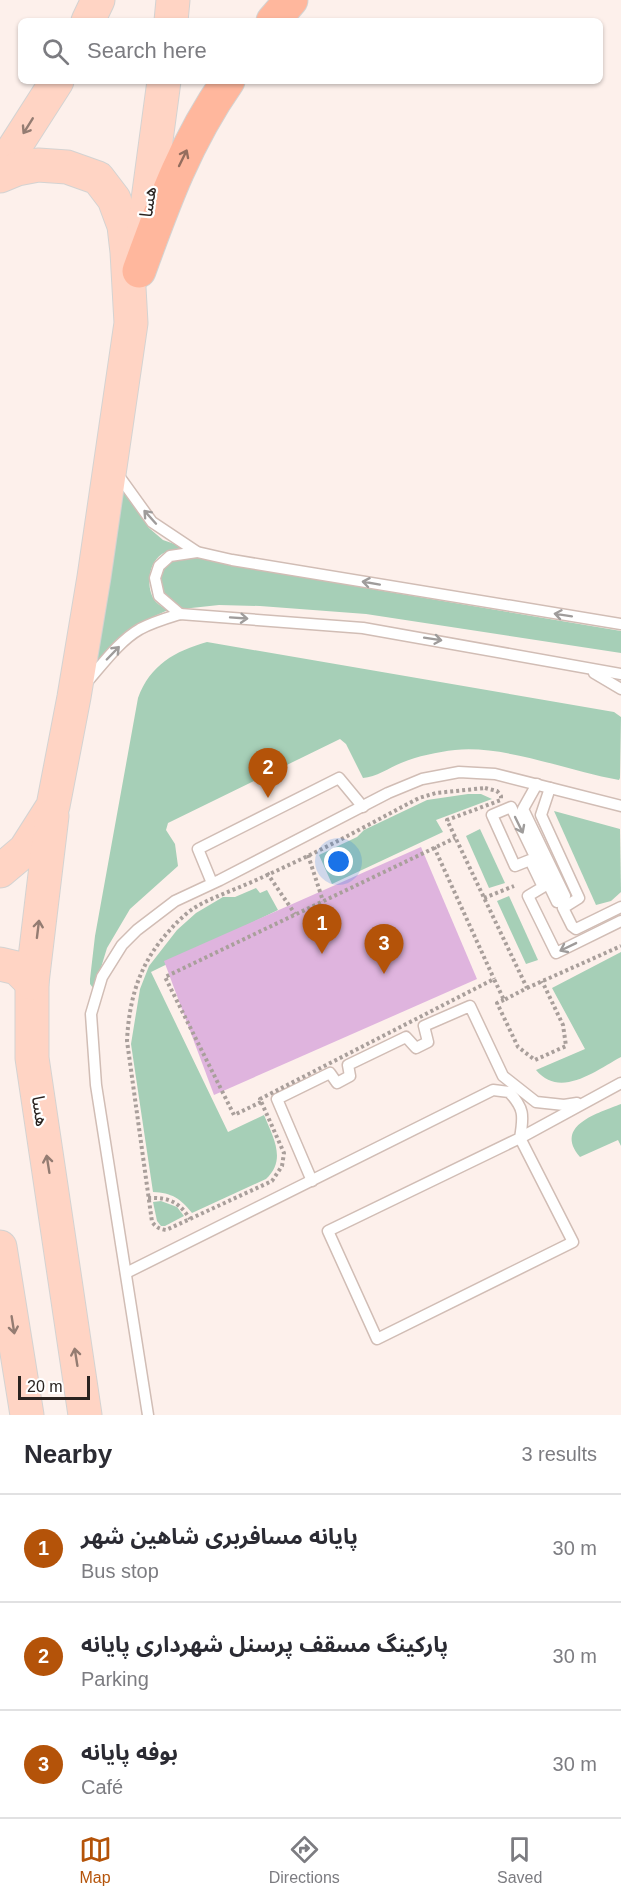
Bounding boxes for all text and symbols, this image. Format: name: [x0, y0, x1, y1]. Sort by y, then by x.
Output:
search box: [18, 18, 603, 84]
icon: search: [39, 35, 72, 68]
text: Search here: [87, 38, 207, 63]
one-way arrow: [22, 117, 35, 134]
one-way arrow: [178, 149, 190, 167]
street label: هسا: [136, 185, 160, 219]
one-way arrow: [143, 510, 157, 525]
one-way arrow: [361, 578, 381, 589]
one-way arrow: [554, 609, 574, 620]
one-way arrow: [228, 613, 248, 624]
one-way arrow: [422, 634, 442, 645]
one-way arrow: [106, 646, 120, 661]
pin: 2: [248, 748, 288, 798]
one-way arrow: [514, 815, 526, 833]
your location: [324, 847, 353, 876]
pin: 1: [302, 904, 342, 954]
one-way arrow: [33, 919, 44, 939]
pin: 3: [364, 924, 404, 974]
one-way arrow: [560, 941, 578, 953]
street label: هسا: [28, 1094, 52, 1128]
one-way arrow: [43, 1155, 54, 1175]
one-way arrow: [8, 1315, 19, 1335]
one-way arrow: [70, 1348, 81, 1368]
scale bar: [18, 1373, 90, 1400]
text: 20 m: [27, 1378, 63, 1395]
text: Nearby: [24, 1439, 112, 1469]
text: 3 results: [521, 1443, 597, 1465]
text: پایانه مسافربری شاهین شهر: [81, 1524, 358, 1549]
text: 1: [38, 1537, 49, 1559]
text: 30 m: [553, 1537, 597, 1559]
text: Bus stop: [81, 1560, 159, 1582]
text: پارکینگ مسقف پرسنل شهرداری پایانه: [81, 1632, 448, 1657]
text: 2: [38, 1645, 49, 1667]
text: 30 m: [553, 1645, 597, 1667]
text: Parking: [81, 1668, 149, 1690]
text: بوفه پایانه: [81, 1740, 178, 1765]
text: 3: [38, 1753, 49, 1775]
text: 30 m: [553, 1753, 597, 1775]
text: Café: [81, 1776, 123, 1798]
tab: Map: [79, 1833, 112, 1887]
tab: Directions: [269, 1833, 340, 1887]
tab: Saved: [497, 1833, 542, 1887]

